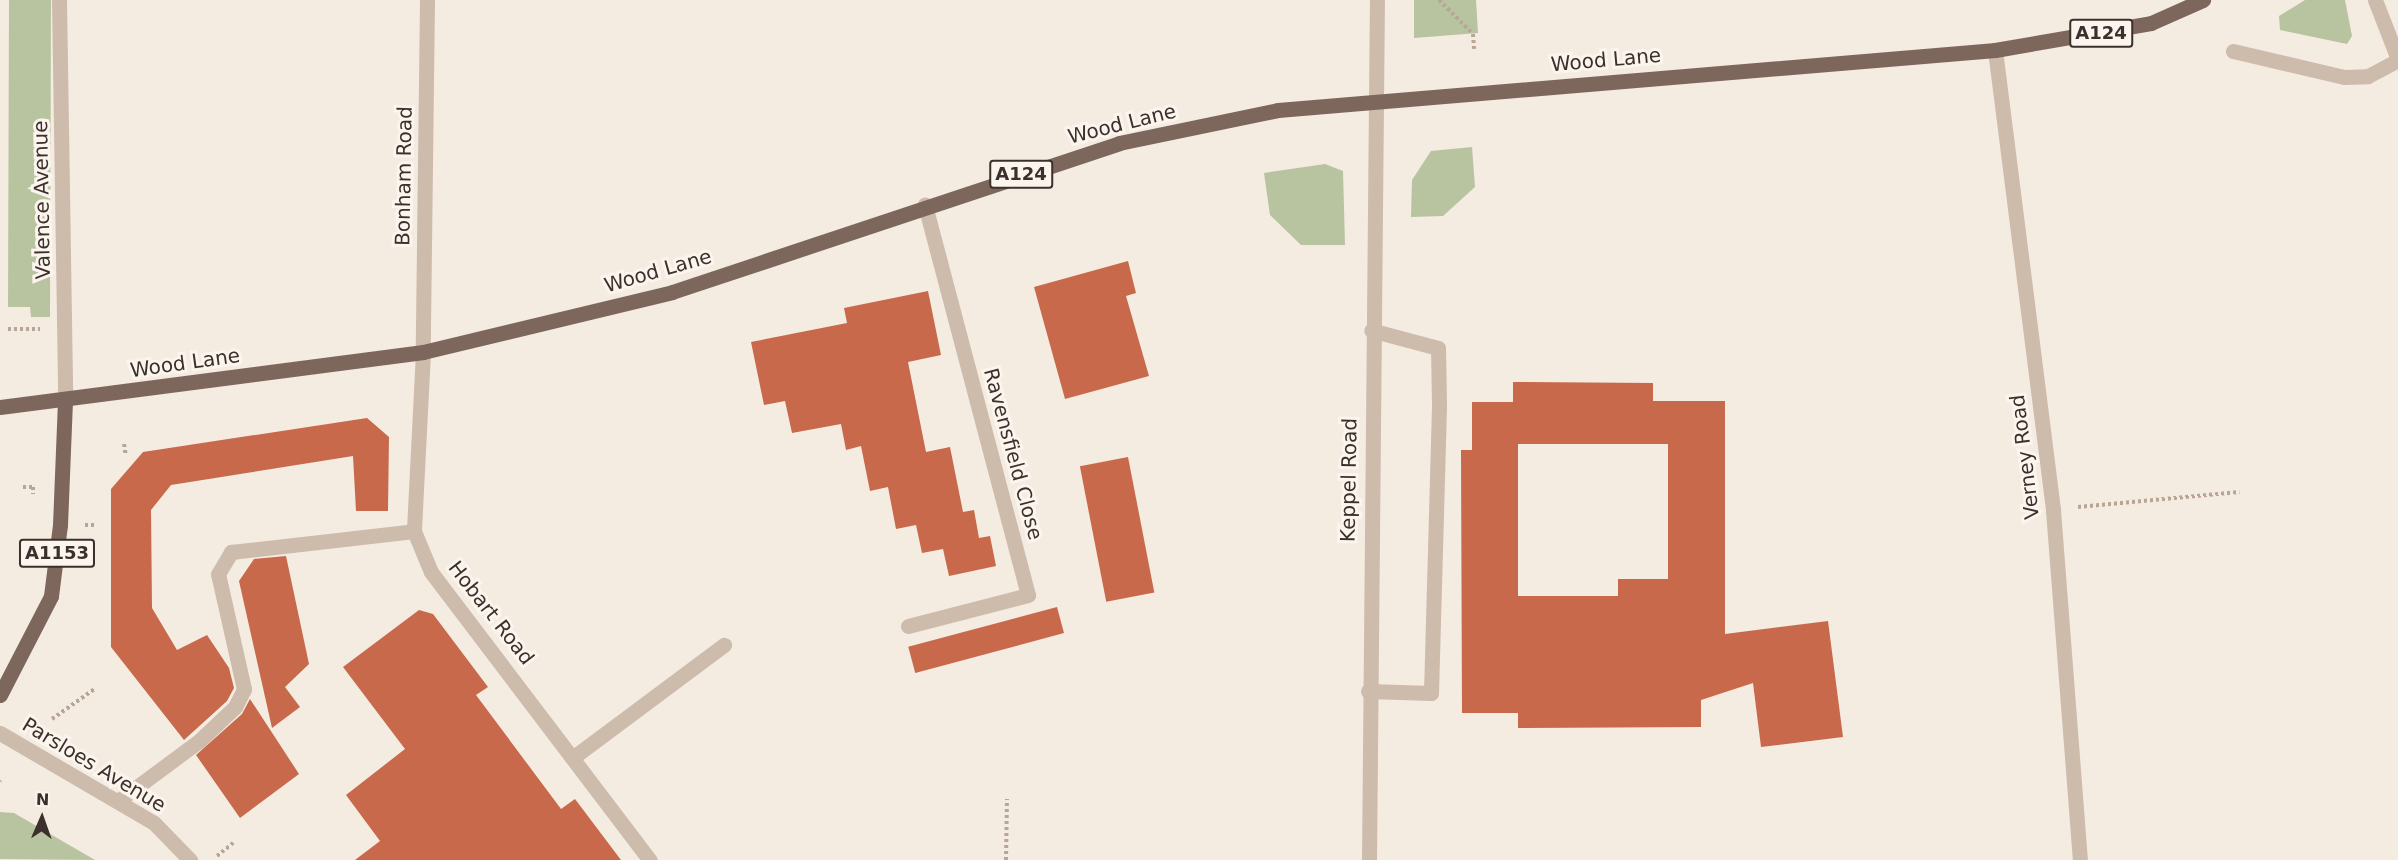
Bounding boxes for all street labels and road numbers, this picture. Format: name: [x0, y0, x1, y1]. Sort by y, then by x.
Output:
road number: A124: [2068, 18, 2134, 48]
street label: Wood Lane: [1550, 43, 1662, 77]
street label: Wood Lane: [1065, 99, 1179, 149]
street label: Bonham Road: [391, 106, 417, 246]
street label: Valence Avenue: [29, 120, 55, 280]
road number: A124: [988, 159, 1054, 189]
street label: Wood Lane: [602, 244, 714, 298]
street label: Wood Lane: [129, 343, 241, 383]
street label: Ravensfield Close: [979, 365, 1047, 543]
street label: Verney Road: [2005, 393, 2045, 521]
street label: Keppel Road: [1336, 418, 1362, 542]
road number: A1153: [18, 538, 96, 568]
street label: Hobart Road: [443, 556, 539, 670]
street label: Parsloes Avenue: [18, 713, 170, 817]

